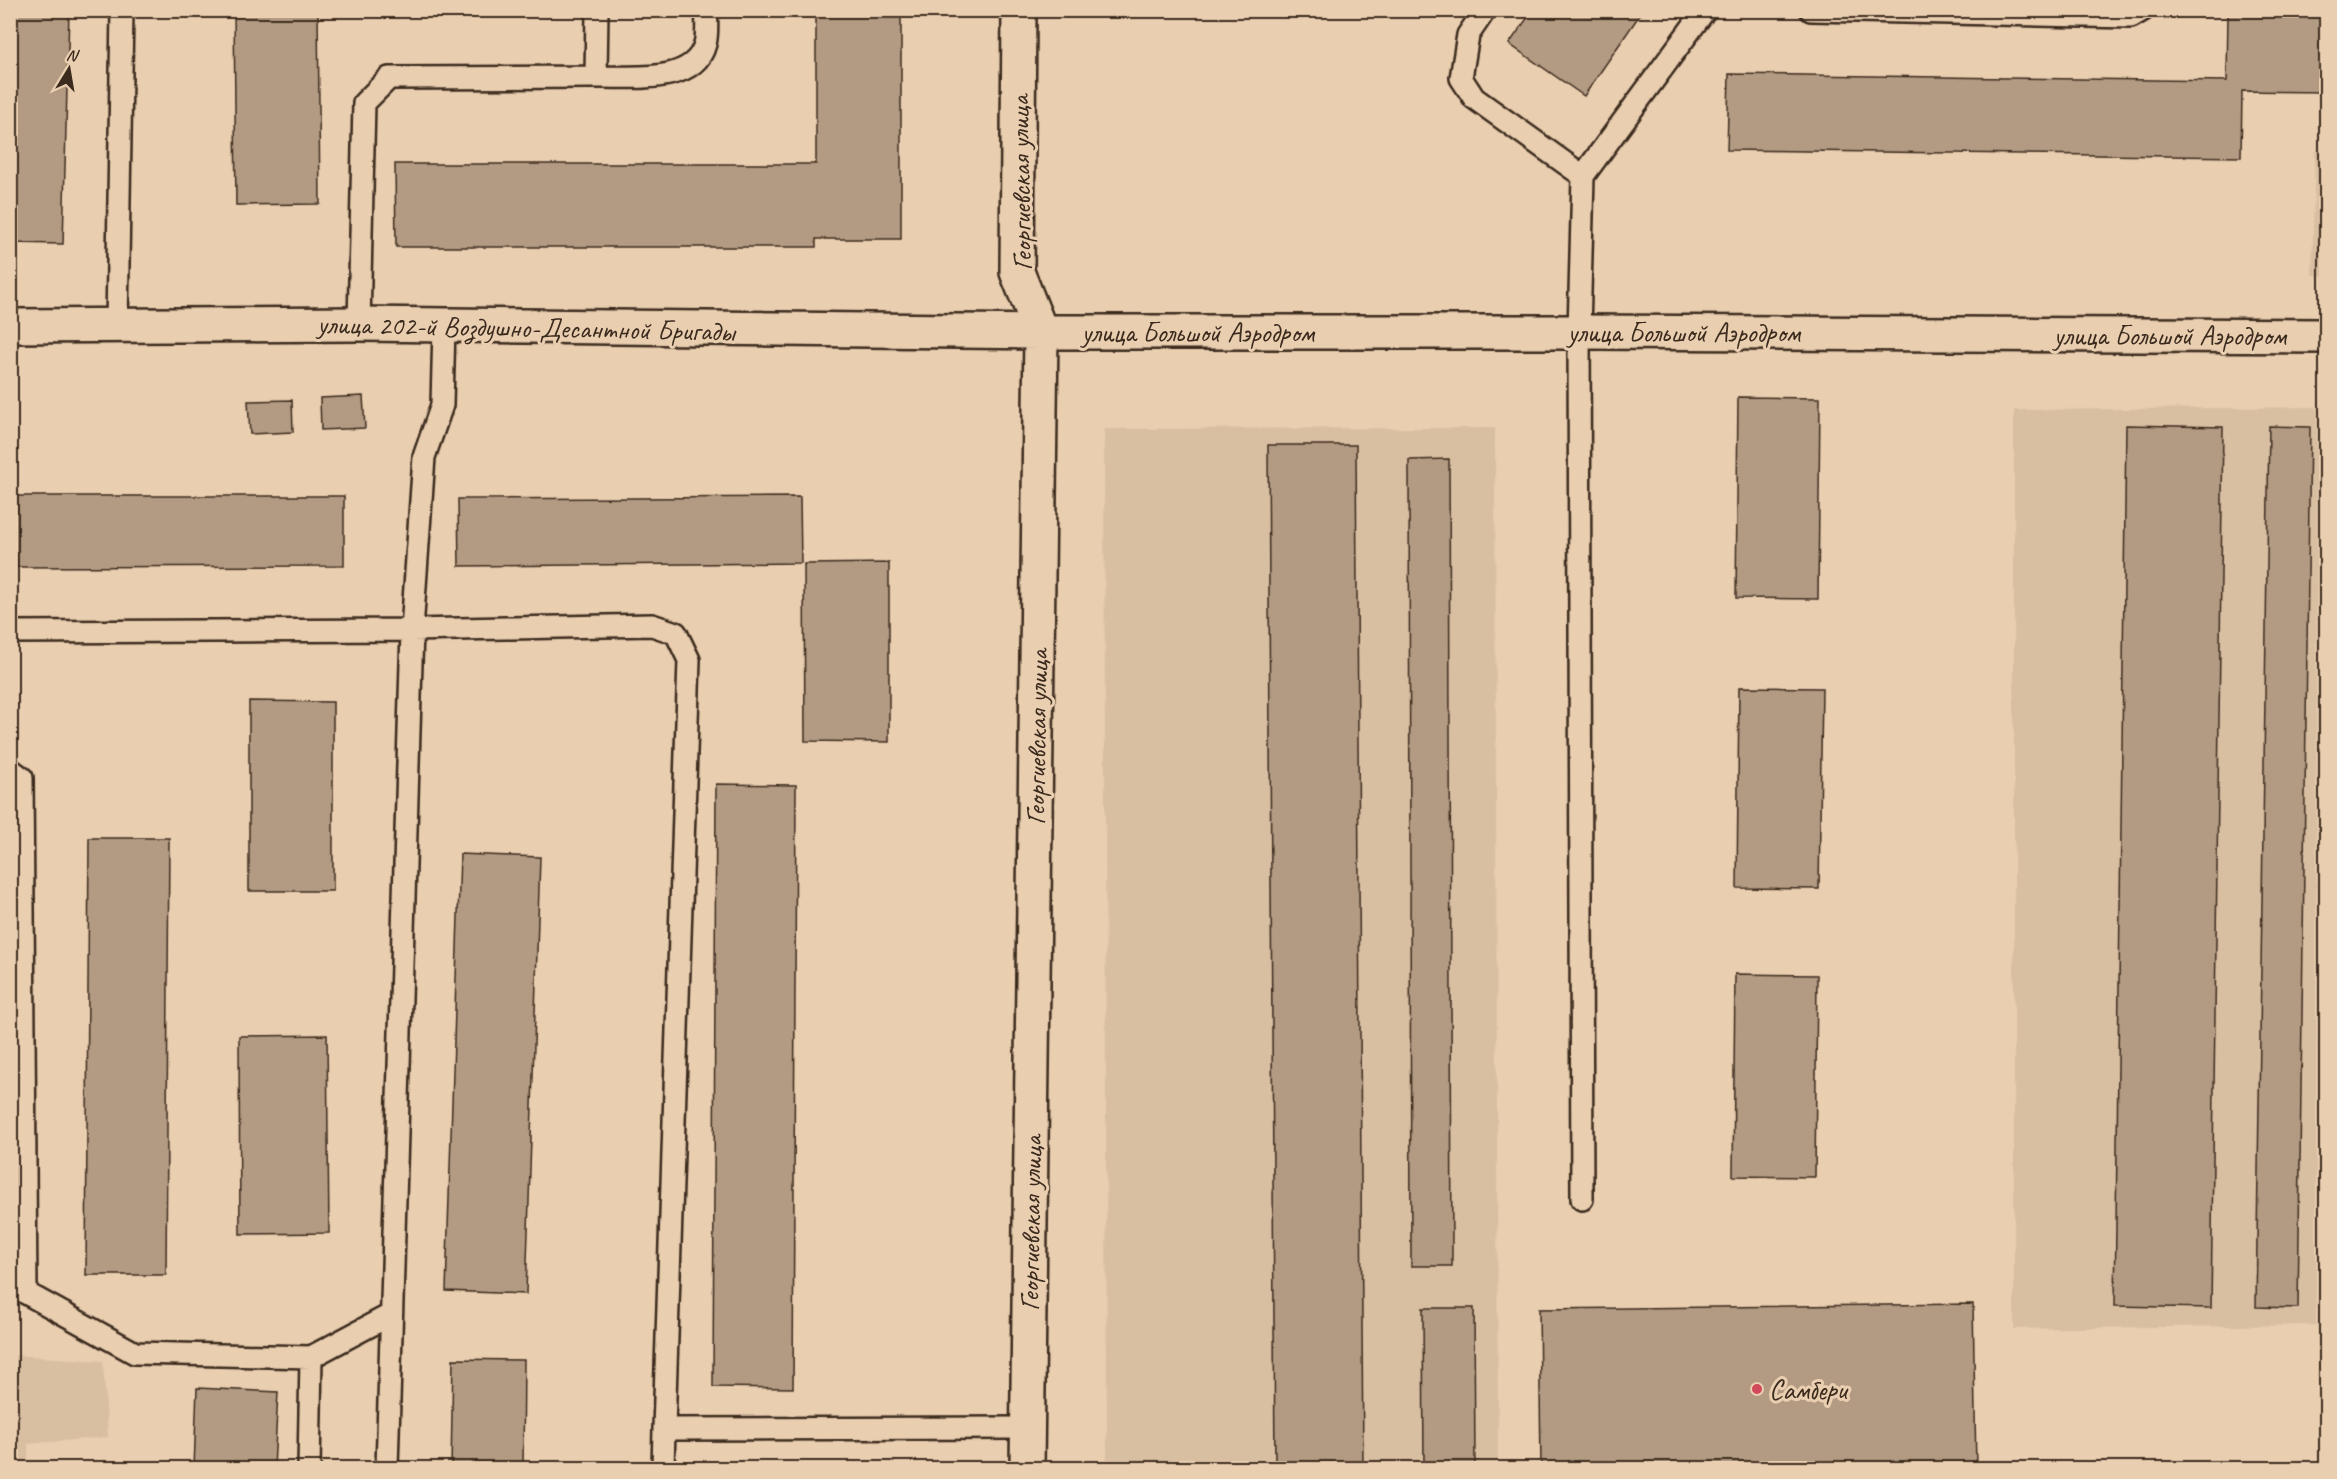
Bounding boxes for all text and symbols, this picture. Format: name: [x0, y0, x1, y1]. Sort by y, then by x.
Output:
north arrow: [39, 39, 99, 99]
text: N: [65, 44, 81, 67]
street label: Георгиевская улица: [1001, 92, 1040, 271]
street label: улица 202-й Воздушно-Десантной Бригады: [315, 306, 737, 350]
street label: улица Большой Аэродром: [1080, 315, 1316, 350]
street label: улица Большой Аэродром: [1566, 315, 1802, 350]
street label: улица Большой Аэродром: [2052, 318, 2288, 353]
street label: Георгиевская улица: [1017, 646, 1056, 825]
street label: Георгиевская улица: [1011, 1132, 1050, 1311]
place label: Самбери: [1769, 1372, 1850, 1407]
marker: Самбери: [1750, 1382, 1764, 1396]

